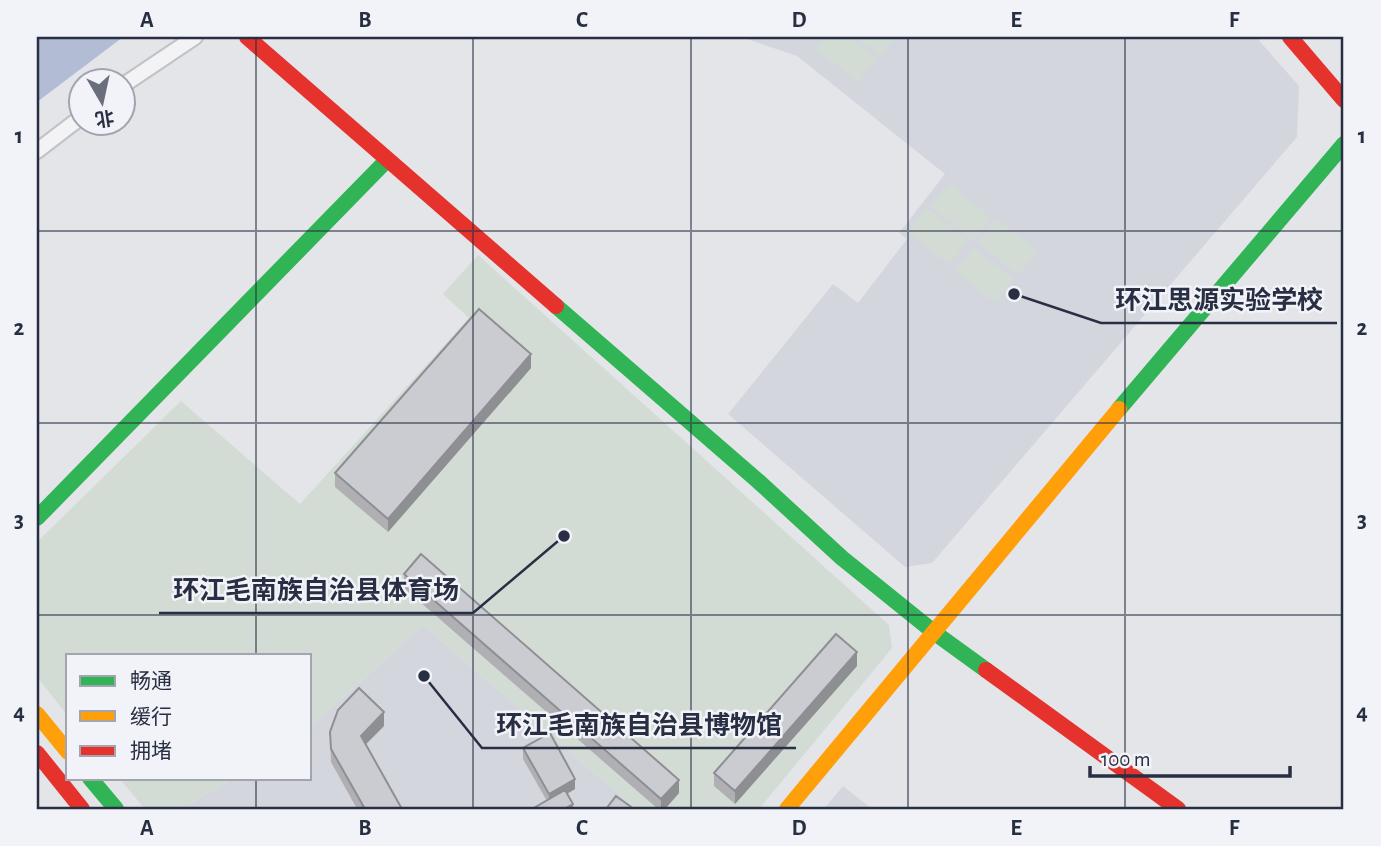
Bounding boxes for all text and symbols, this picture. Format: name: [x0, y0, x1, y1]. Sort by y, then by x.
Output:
text: A: [140, 9, 154, 32]
text: B: [358, 9, 372, 32]
text: C: [576, 9, 588, 32]
text: D: [791, 9, 807, 32]
text: E: [1010, 9, 1022, 32]
text: F: [1229, 9, 1240, 32]
north arrow: [66, 66, 136, 136]
text: 北: [94, 106, 115, 129]
text: 1: [15, 125, 23, 148]
text: 1: [1358, 125, 1366, 148]
callout: 环江思源实验学校: [1101, 276, 1337, 323]
text: 环江思源实验学校: [1115, 286, 1323, 314]
text: 2: [14, 317, 25, 340]
text: 2: [1357, 317, 1368, 340]
text: 3: [14, 509, 24, 532]
text: 3: [1357, 509, 1367, 532]
callout: 环江毛南族自治县体育场: [159, 566, 473, 613]
text: 环江毛南族自治县体育场: [173, 576, 459, 604]
legend: [66, 654, 312, 780]
text: 畅通: [130, 670, 172, 692]
text: 4: [13, 701, 25, 724]
callout: 环江毛南族自治县博物馆: [482, 701, 796, 748]
text: 4: [1356, 701, 1368, 724]
text: 缓行: [130, 706, 172, 728]
text: 环江毛南族自治县博物馆: [496, 711, 782, 739]
scale bar: [1090, 734, 1290, 778]
text: 拥堵: [130, 740, 172, 762]
text: 100 m: [1101, 749, 1151, 770]
text: A: [140, 817, 154, 840]
text: B: [358, 817, 372, 840]
text: C: [576, 817, 588, 840]
text: D: [791, 817, 807, 840]
text: E: [1010, 817, 1022, 840]
text: F: [1229, 817, 1240, 840]

